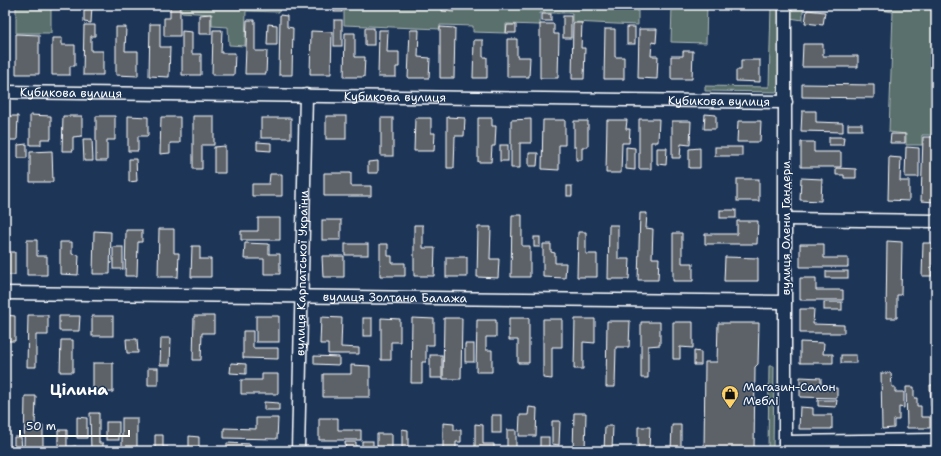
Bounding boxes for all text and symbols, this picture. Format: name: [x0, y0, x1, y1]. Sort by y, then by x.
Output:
street label: Кубикова вулиця: [20, 84, 122, 101]
street label: Кубикова вулиця: [344, 88, 446, 106]
street label: Кубикова вулиця: [668, 92, 770, 110]
street label: вулиця Олени Гандери: [778, 161, 794, 295]
street label: вулиця Карпатської України: [292, 190, 312, 356]
street label: вулиця Золтана Балажа: [323, 289, 468, 306]
district label: Цілина: [50, 379, 108, 400]
place label: Магазин-Салон Меблі: [743, 379, 836, 409]
shop icon: Магазин-Салон Меблі: [720, 384, 740, 409]
scale bar: [20, 412, 129, 438]
text: 50 m: [26, 418, 56, 434]

